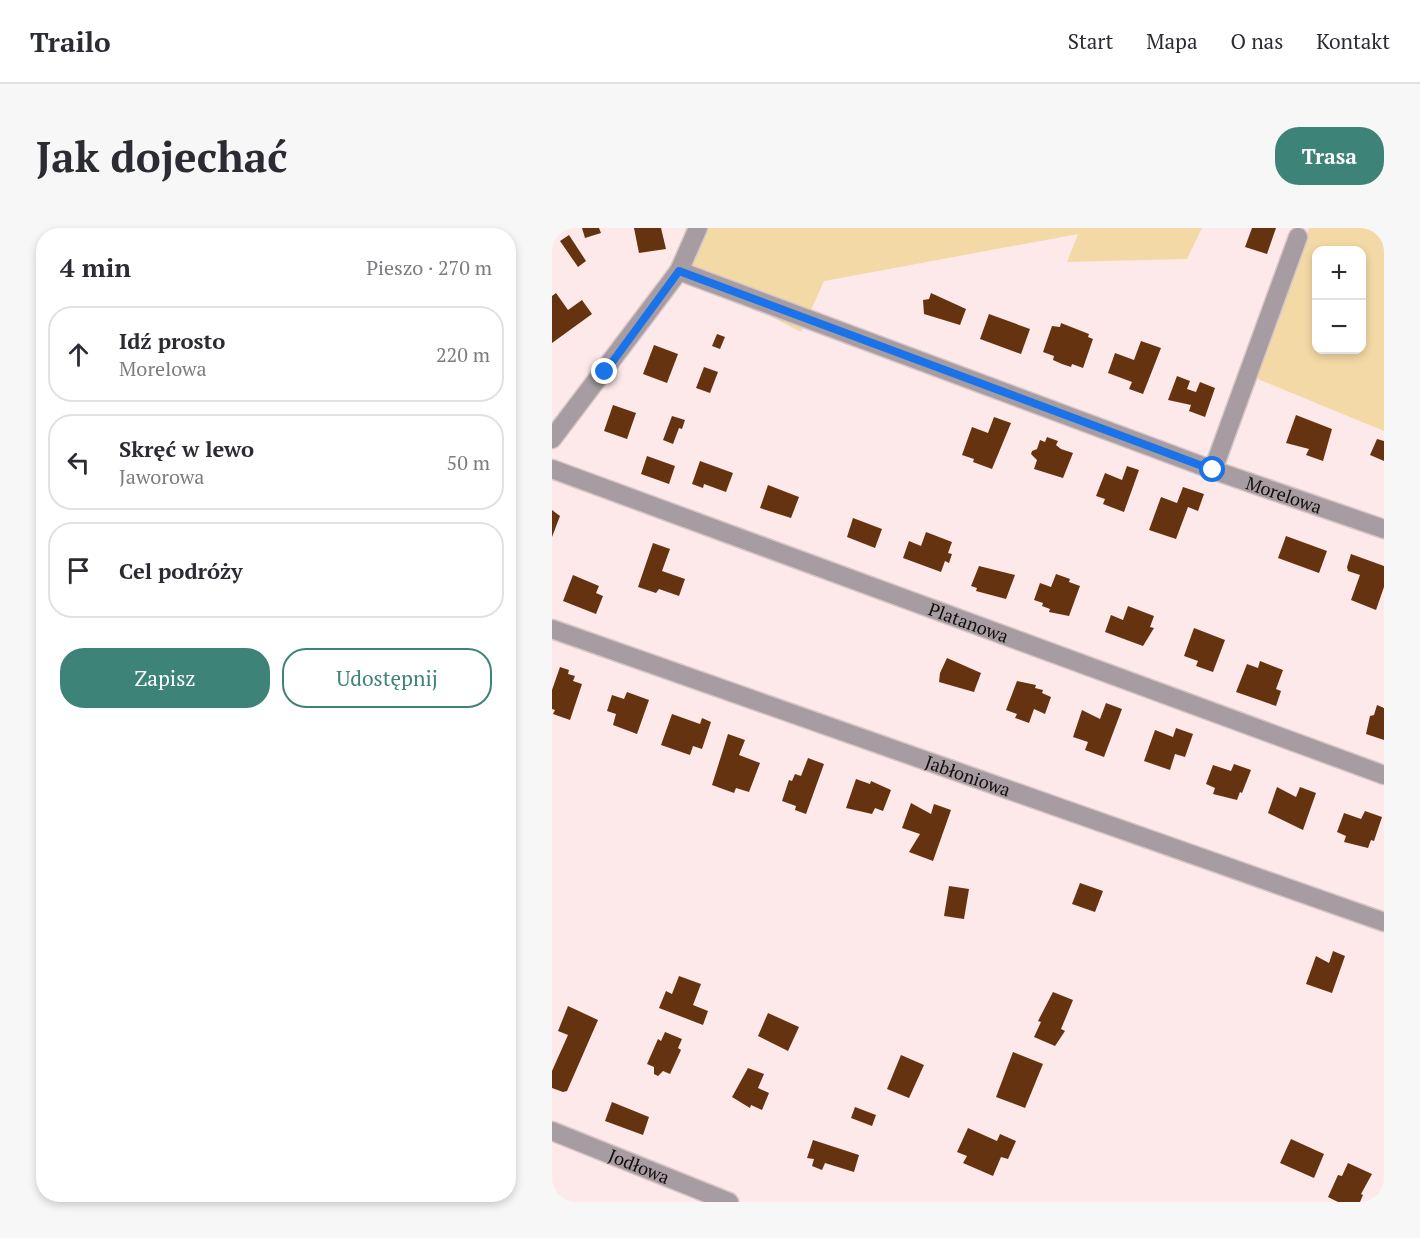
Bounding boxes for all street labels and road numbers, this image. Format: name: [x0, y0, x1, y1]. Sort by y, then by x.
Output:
street label: Morelowa: [1243, 470, 1325, 519]
street label: Platanowa: [925, 597, 1012, 648]
street label: Jabłoniowa: [922, 749, 1014, 802]
street label: Jodłowa: [605, 1143, 673, 1189]

